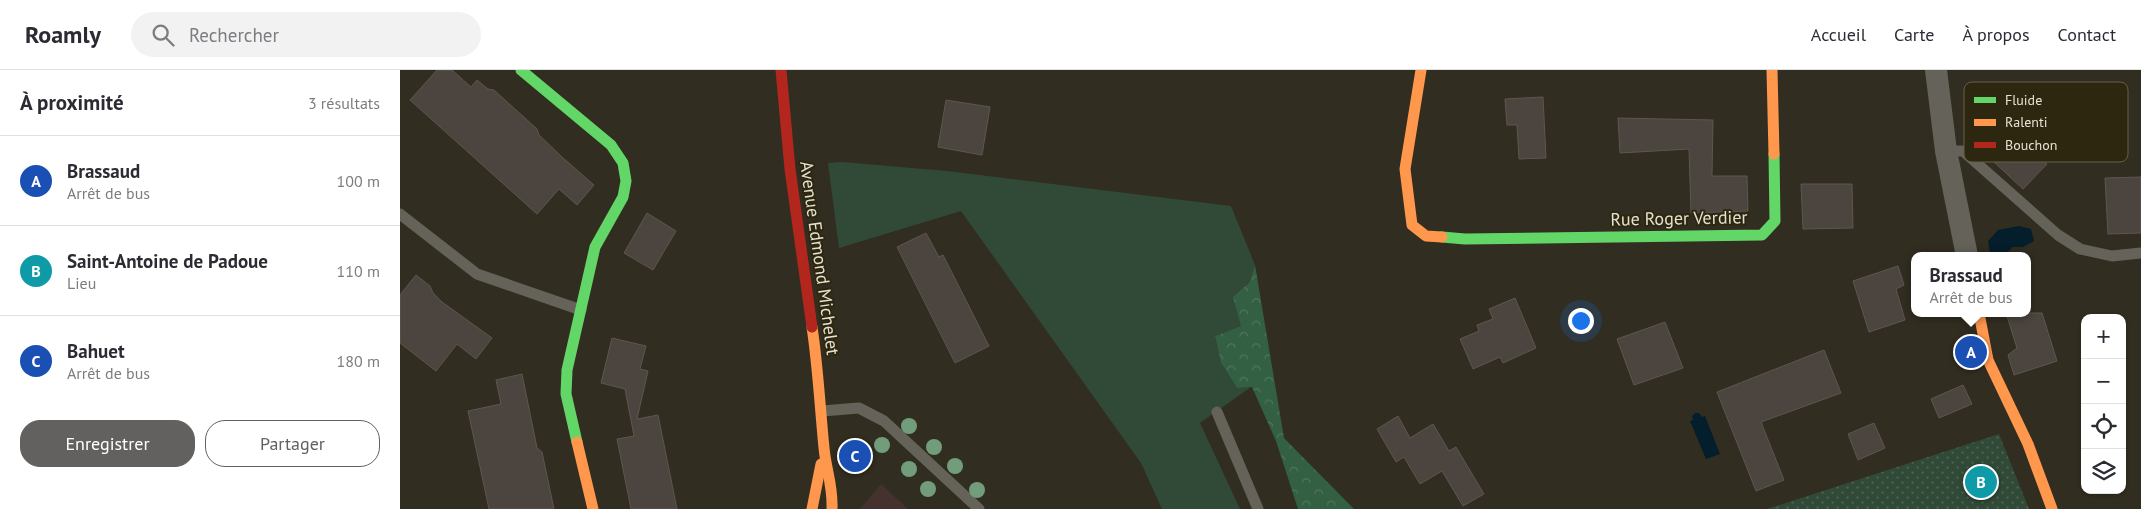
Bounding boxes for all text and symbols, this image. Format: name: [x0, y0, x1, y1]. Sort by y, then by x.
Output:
search box: [131, 12, 481, 57]
text: Roamly: [25, 19, 101, 50]
icon: search: [149, 21, 177, 49]
text: Rechercher: [189, 23, 279, 47]
text: Accueil: [1811, 23, 1866, 46]
text: Carte: [1894, 23, 1935, 46]
text: À propos: [1963, 23, 2030, 46]
text: Contact: [2058, 23, 2116, 46]
legend: [1964, 82, 2128, 162]
text: À proximité: [20, 89, 124, 116]
text: Fluide: [2005, 91, 2042, 109]
text: 3 résultats: [308, 93, 380, 113]
text: Ralenti: [2005, 113, 2048, 131]
text: Bouchon: [2005, 136, 2057, 154]
text: Brassaud: [67, 159, 140, 183]
street label: Avenue Edmond Michelet: [795, 160, 845, 356]
text: A: [31, 171, 41, 191]
text: 100 m: [337, 171, 380, 191]
text: Arrêt de bus: [67, 183, 150, 203]
street label: Rue Roger Verdier: [1610, 205, 1748, 231]
text: Saint-Antoine de Padoue: [67, 249, 268, 273]
popup: [1911, 252, 2031, 317]
text: B: [31, 261, 41, 281]
text: 110 m: [337, 261, 380, 281]
text: Brassaud: [1929, 263, 2003, 287]
text: Lieu: [67, 273, 96, 293]
text: Arrêt de bus: [1929, 287, 2013, 307]
your location: [1568, 308, 1594, 334]
map controls: [2081, 314, 2126, 494]
button: +: [2081, 314, 2126, 359]
pin: A: [1955, 333, 1987, 371]
text: Bahuet: [67, 339, 125, 363]
text: C: [32, 351, 40, 371]
text: 180 m: [337, 351, 380, 371]
button: −: [2081, 359, 2126, 404]
text: Arrêt de bus: [67, 363, 150, 383]
button: locate: [2081, 404, 2126, 449]
button: Enregistrer: [20, 420, 195, 467]
button: Partager: [205, 420, 380, 467]
pin: C: [839, 437, 871, 475]
button: layers: [2081, 449, 2126, 494]
pin: B: [1965, 463, 1997, 501]

